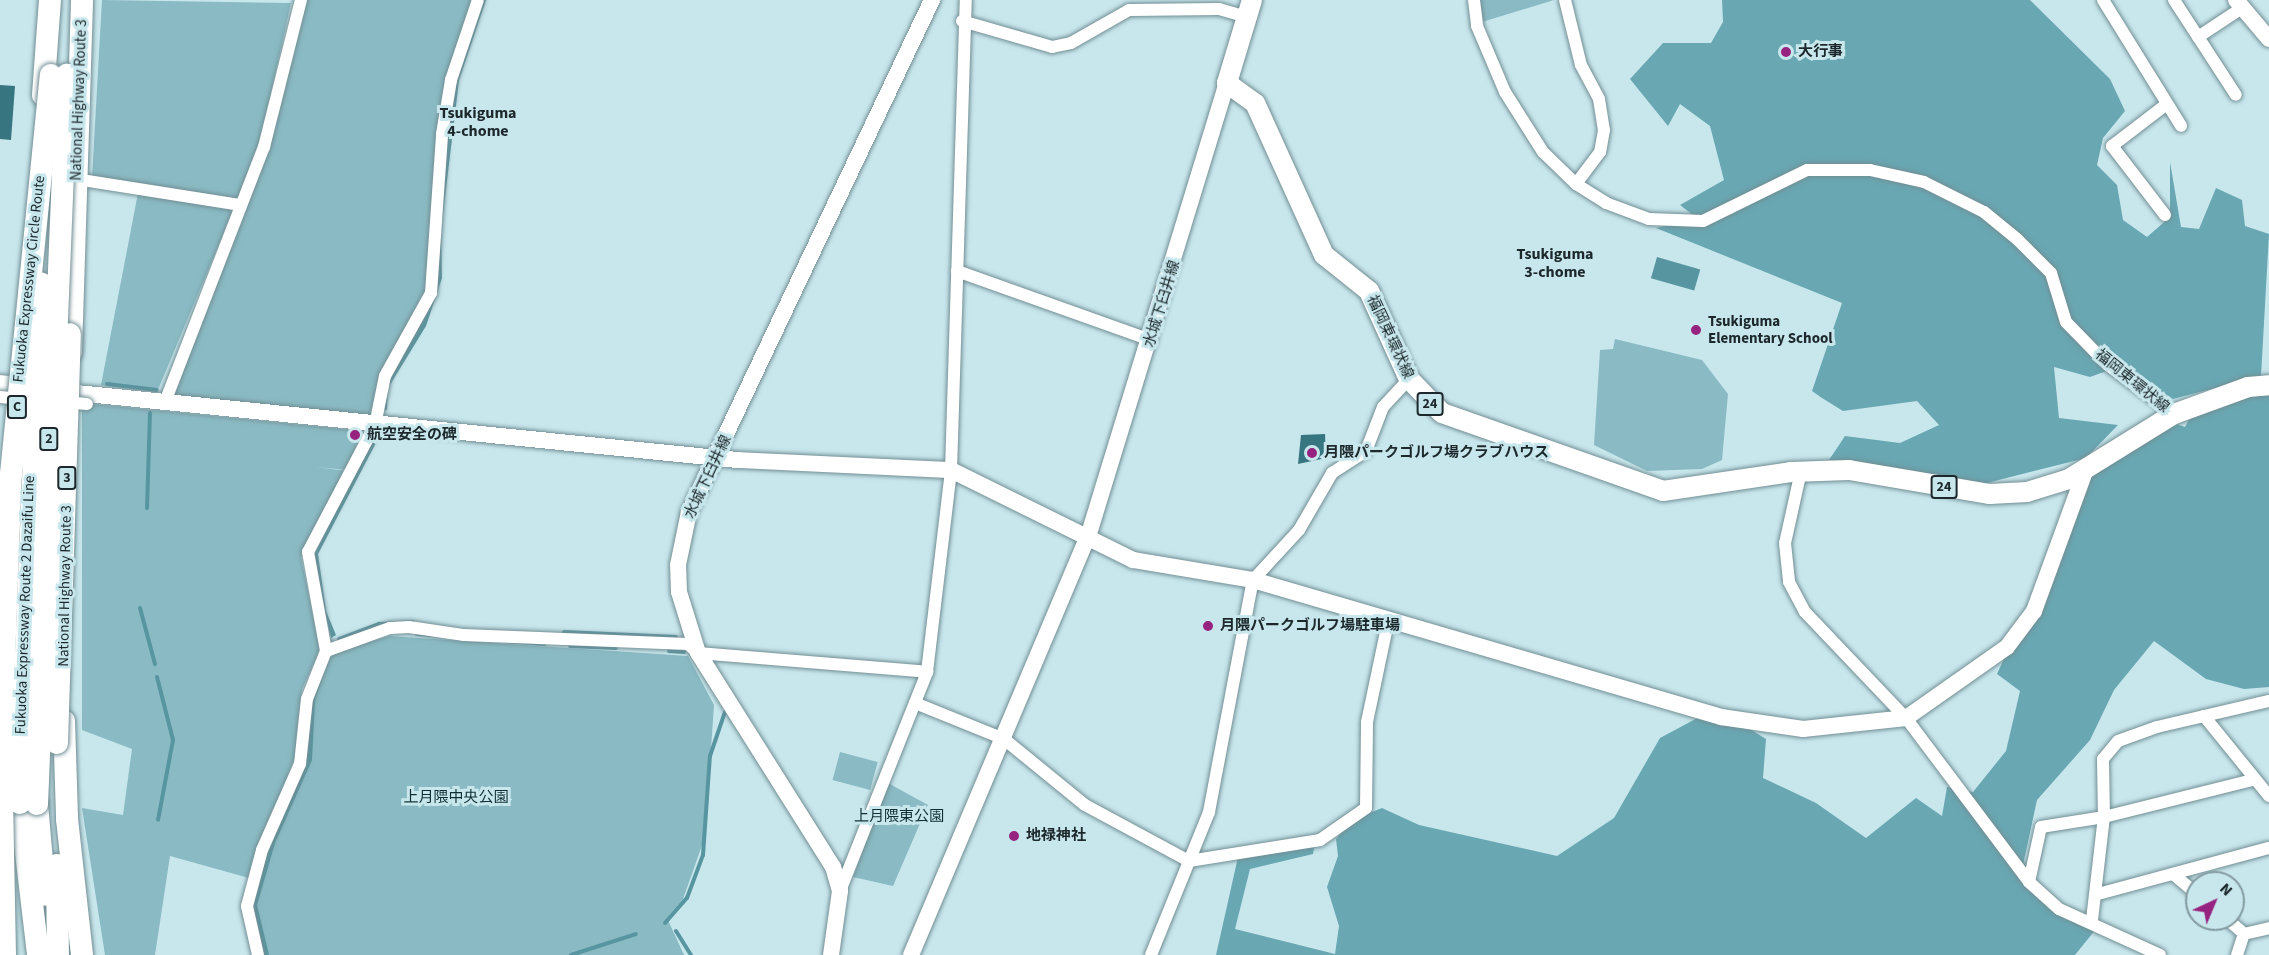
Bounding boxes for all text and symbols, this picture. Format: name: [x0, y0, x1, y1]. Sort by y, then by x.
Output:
street label: National Highway Route 3: [67, 19, 91, 181]
place label: 大行事: [1798, 43, 1843, 61]
marker: 大行事: [1779, 45, 1793, 59]
district label: Tsukiguma 4-chome: [439, 103, 517, 141]
street label: Fukuoka Expressway Circle Route: [9, 175, 49, 383]
district label: Tsukiguma 3-chome: [1516, 244, 1594, 282]
street label: 水城下臼井線: [1140, 258, 1184, 350]
street label: 福岡東環状線: [1363, 292, 1417, 382]
place label: Tsukiguma Elementary School: [1708, 312, 1833, 347]
marker: Tsukiguma Elementary School: [1689, 323, 1703, 337]
street label: 福岡東環状線: [2091, 346, 2173, 416]
road number: 24: [1416, 393, 1444, 415]
road number: C: [7, 396, 28, 418]
place label: 航空安全の碑: [367, 426, 457, 444]
road number: 2: [38, 428, 60, 450]
marker: 航空安全の碑: [348, 428, 362, 442]
street label: 水城下臼井線: [681, 432, 735, 522]
place label: 月隈パークゴルフ場クラブハウス: [1324, 444, 1549, 462]
marker: 月隈パークゴルフ場クラブハウス: [1305, 446, 1319, 460]
road number: 3: [56, 467, 78, 489]
street label: Fukuoka Expressway Route 2 Dazaifu Line: [11, 475, 39, 735]
road number: 24: [1930, 476, 1958, 498]
street label: National Highway Route 3: [55, 505, 75, 667]
place label: 月隈パークゴルフ場駐車場: [1220, 617, 1400, 635]
marker: 月隈パークゴルフ場駐車場: [1201, 619, 1215, 633]
park label: 上月隈中央公園: [404, 789, 508, 807]
park label: 上月隈東公園: [854, 808, 944, 826]
place label: 地禄神社: [1026, 827, 1086, 845]
marker: 地禄神社: [1007, 829, 1021, 843]
north arrow: [2185, 871, 2245, 931]
text: N: [2215, 878, 2238, 901]

